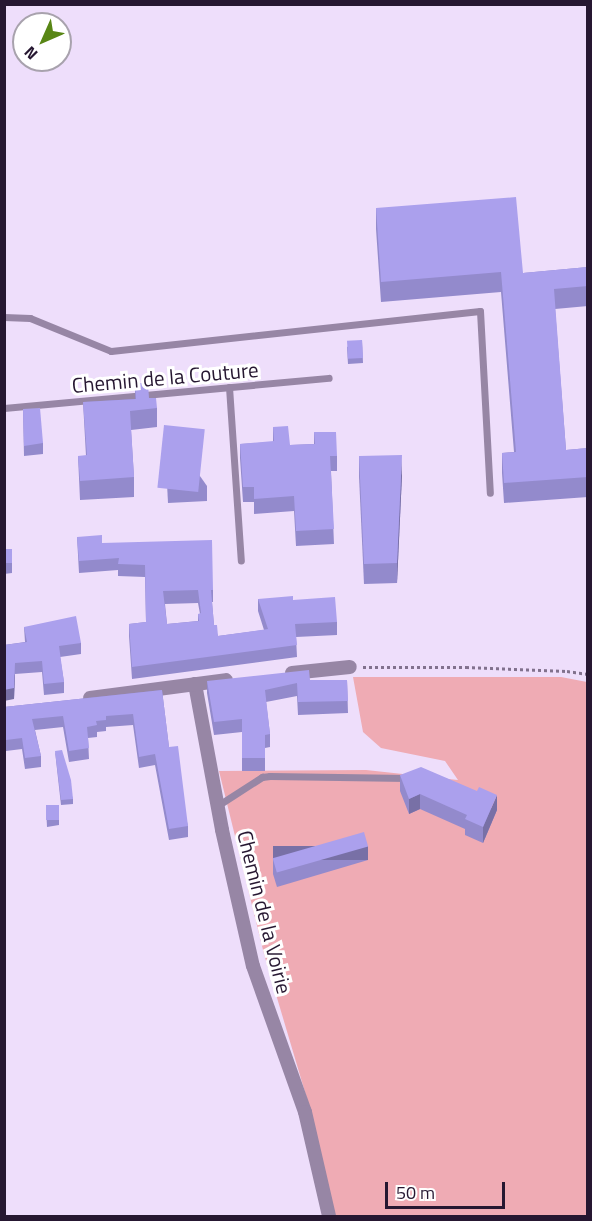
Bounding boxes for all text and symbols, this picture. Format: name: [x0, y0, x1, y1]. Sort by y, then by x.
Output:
north arrow: [12, 12, 72, 72]
text: N: [18, 41, 43, 66]
street label: Chemin de la Couture: [71, 356, 259, 398]
street label: Chemin de la Voirie: [233, 828, 297, 996]
scale bar: [388, 1170, 508, 1208]
text: 50 m: [396, 1179, 435, 1206]

